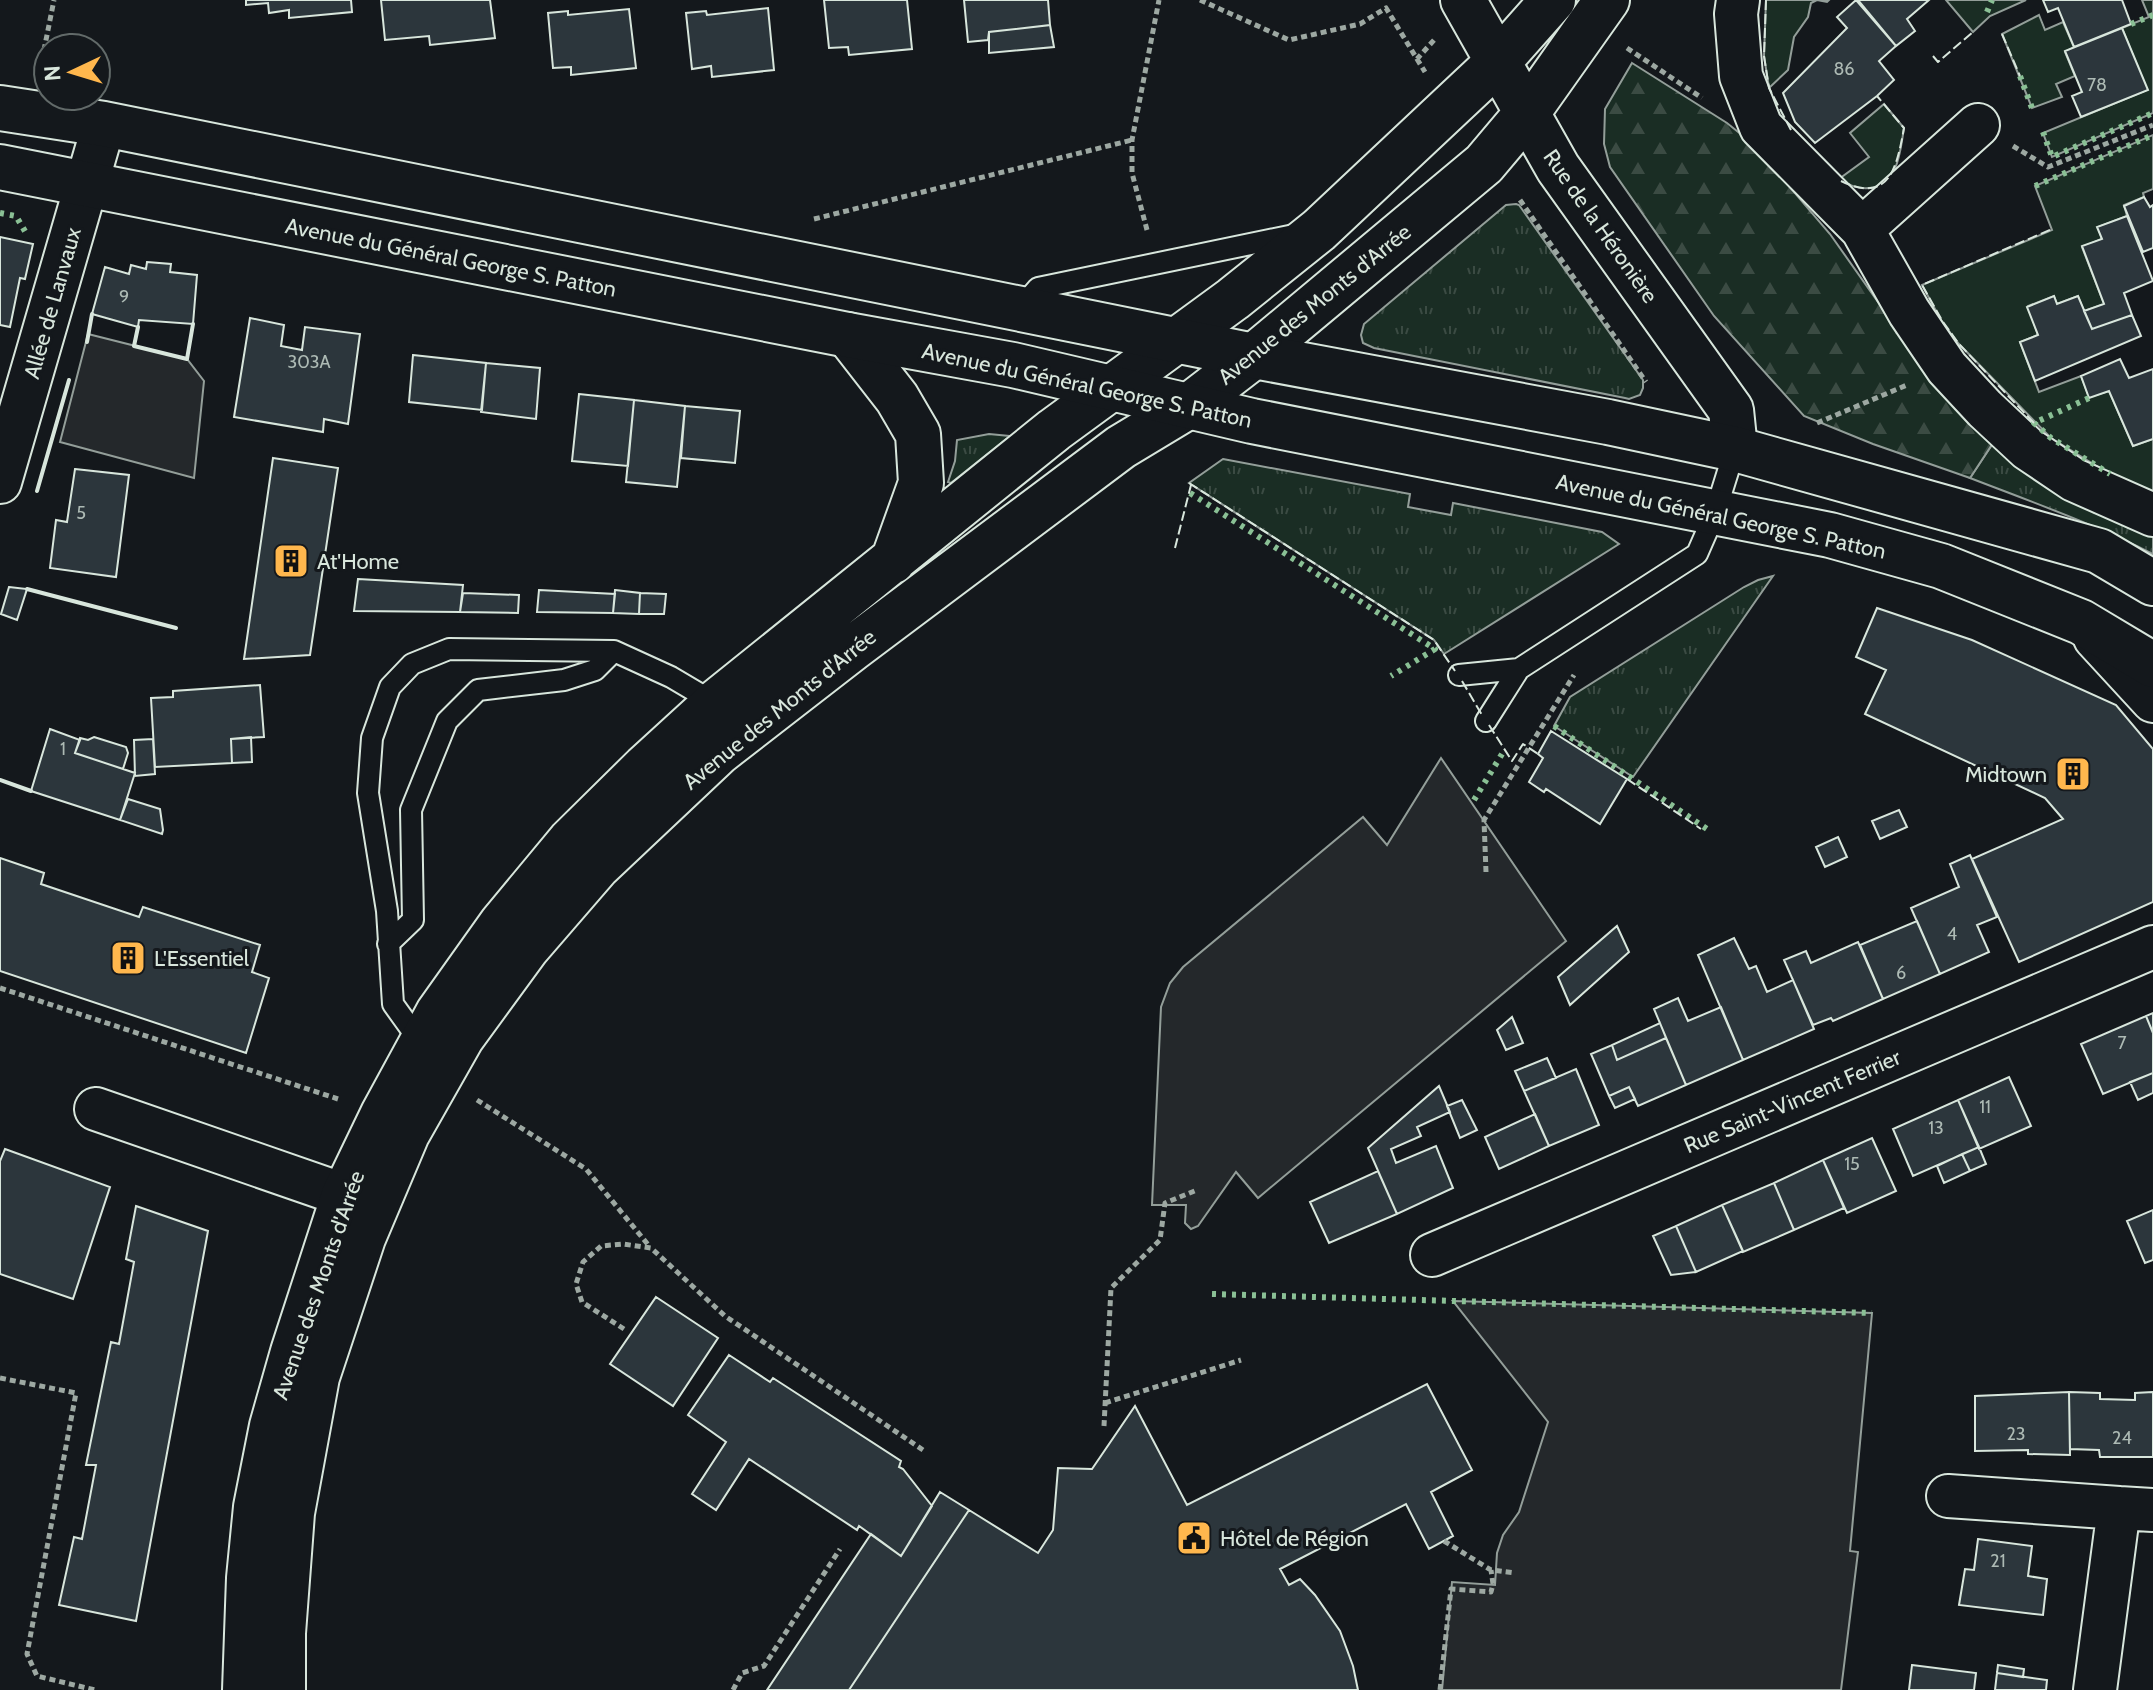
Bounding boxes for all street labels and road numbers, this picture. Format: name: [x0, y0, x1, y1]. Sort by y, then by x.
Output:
street label: Rue de la Héronière: [1538, 144, 1664, 308]
street label: Avenue du Général George S. Patton: [283, 212, 619, 303]
street label: Avenue des Monts d'Arrée: [1212, 218, 1416, 390]
street label: Allée de Lanvaux: [18, 224, 87, 382]
street label: Avenue du Général George S. Patton: [919, 337, 1254, 434]
street label: Avenue du Général George S. Patton: [1553, 468, 1888, 565]
street label: Avenue des Monts d'Arrée: [677, 623, 881, 795]
street label: Rue Saint-Vincent Ferrier: [1680, 1044, 1905, 1159]
street label: Avenue des Monts d'Arrée: [267, 1167, 370, 1403]

